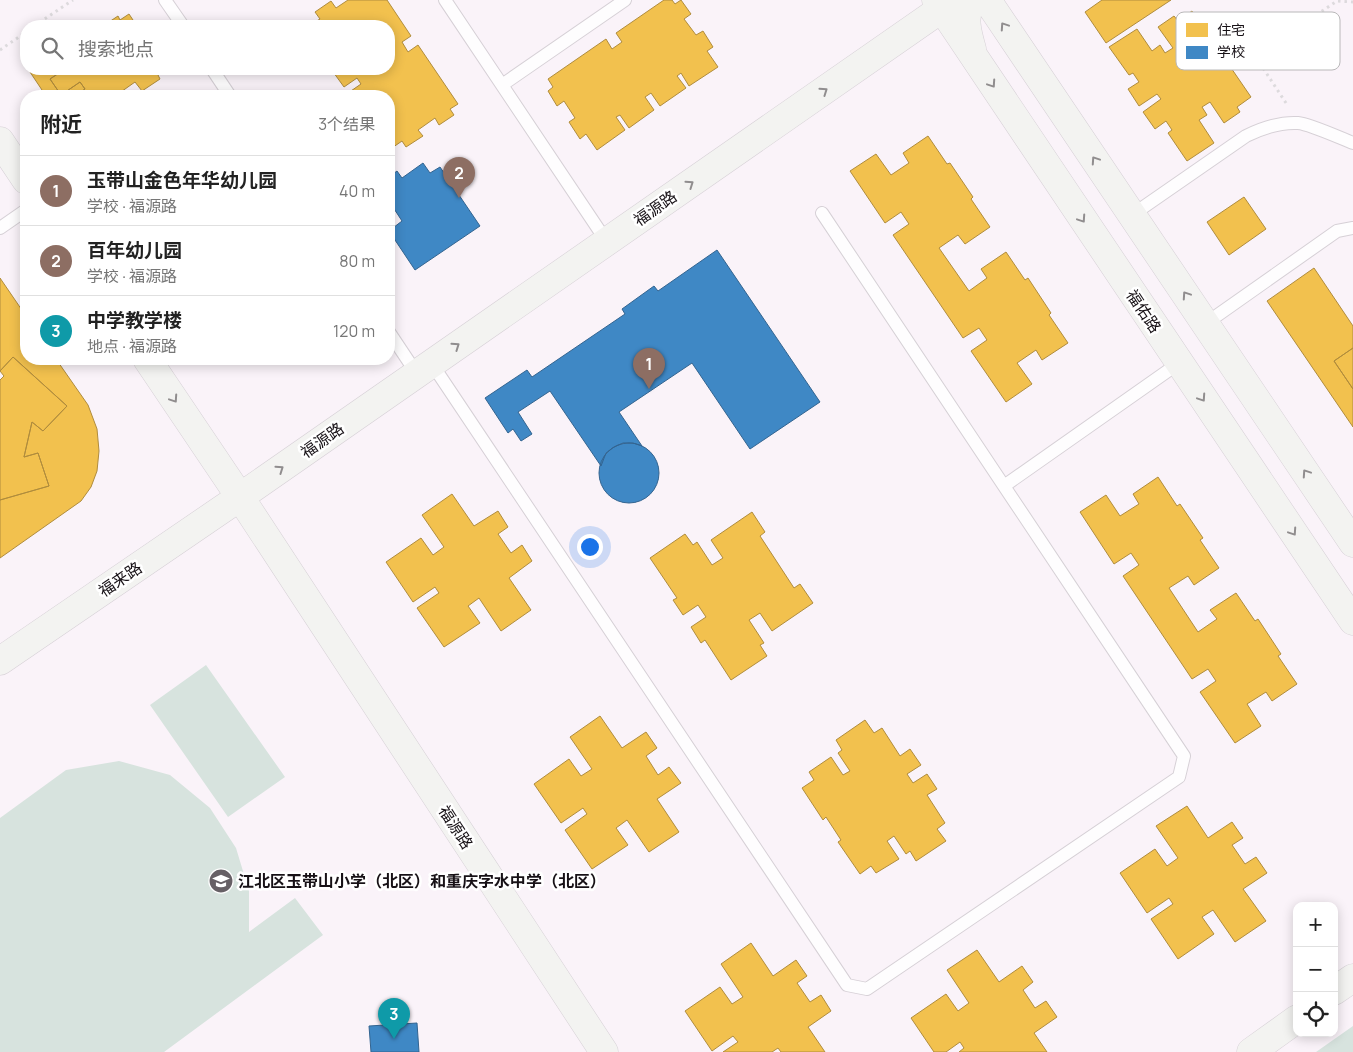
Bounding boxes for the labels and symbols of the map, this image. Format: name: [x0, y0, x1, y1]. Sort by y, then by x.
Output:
legend: [1176, 12, 1340, 70]
text: 住宅: [1217, 20, 1245, 39]
one-way arrow: [1001, 22, 1010, 31]
text: 学校: [1217, 42, 1245, 61]
one-way arrow: [986, 79, 995, 88]
one-way arrow: [818, 88, 828, 97]
pin: 2: [443, 157, 475, 198]
one-way arrow: [1092, 157, 1101, 166]
one-way arrow: [685, 181, 694, 190]
street label: 福源路: [629, 185, 681, 231]
one-way arrow: [1076, 213, 1085, 223]
street label: 福佑路: [1121, 285, 1167, 337]
one-way arrow: [1183, 292, 1192, 301]
one-way arrow: [451, 343, 460, 352]
pin: 1: [633, 348, 665, 389]
one-way arrow: [1196, 392, 1205, 401]
one-way arrow: [168, 393, 177, 403]
street label: 福源路: [296, 417, 348, 463]
one-way arrow: [274, 466, 284, 475]
one-way arrow: [1303, 470, 1312, 479]
one-way arrow: [1287, 527, 1296, 536]
your location: [577, 534, 603, 560]
street label: 福来路: [94, 556, 146, 602]
street label: 福源路: [434, 801, 478, 853]
school or university icon: 江北区玉带山小学（北区）和重庆字水中学（北区）: [208, 868, 234, 894]
place label: 江北区玉带山小学（北区）和重庆字水中学（北区）: [238, 870, 606, 892]
pin: 3: [378, 998, 410, 1039]

